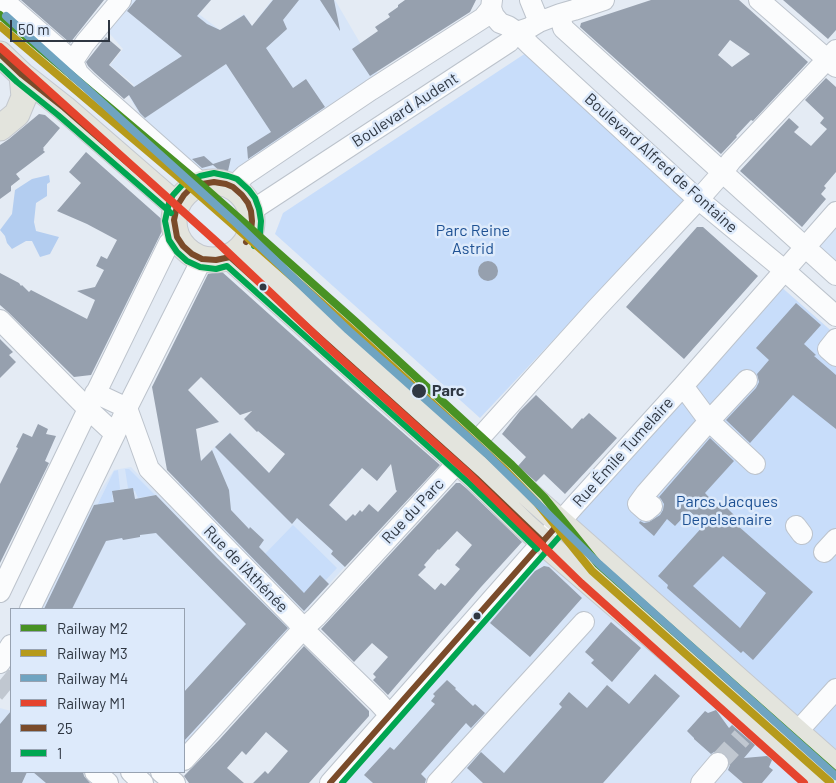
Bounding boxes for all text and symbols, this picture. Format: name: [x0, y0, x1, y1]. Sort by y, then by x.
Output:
scale bar: [12, 10, 112, 42]
text: 50 m: [18, 20, 50, 38]
street label: Boulevard Audent: [348, 69, 462, 151]
street label: Boulevard Alfred de Fontaine: [581, 89, 741, 237]
park label: Parc Reine Astrid: [436, 221, 510, 259]
unlabelled marker: [258, 282, 268, 292]
place label: Parc: [432, 381, 464, 401]
marker: Parc: [410, 382, 428, 400]
street label: Rue Émile Tumelaire: [569, 393, 677, 511]
street label: Rue du Parc: [378, 474, 448, 548]
park label: Parcs Jacques Depelsenaire: [676, 492, 778, 530]
street label: Rue de l'Athénée: [200, 522, 292, 616]
legend: [10, 608, 185, 773]
unlabelled marker: [472, 611, 482, 621]
text: Railway M2: [57, 619, 128, 637]
text: Railway M3: [57, 644, 128, 662]
text: Railway M4: [57, 669, 128, 687]
text: Railway M1: [57, 694, 125, 712]
text: 25: [57, 719, 73, 737]
text: 1: [57, 744, 62, 762]

